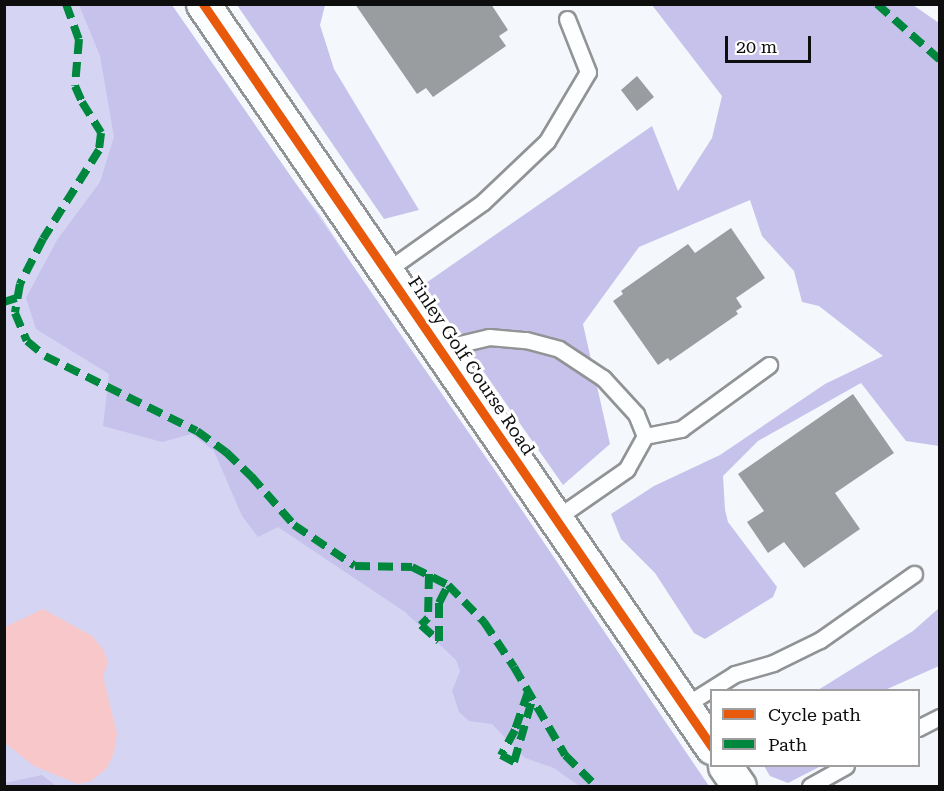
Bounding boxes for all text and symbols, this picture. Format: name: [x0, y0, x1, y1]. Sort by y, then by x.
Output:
scale bar: [728, 24, 814, 62]
text: 20 m: [736, 36, 777, 57]
street label: Finley Golf Course Road: [403, 273, 539, 459]
legend: [710, 689, 920, 767]
text: Cycle path: [768, 704, 861, 725]
text: Path: [768, 734, 807, 755]

